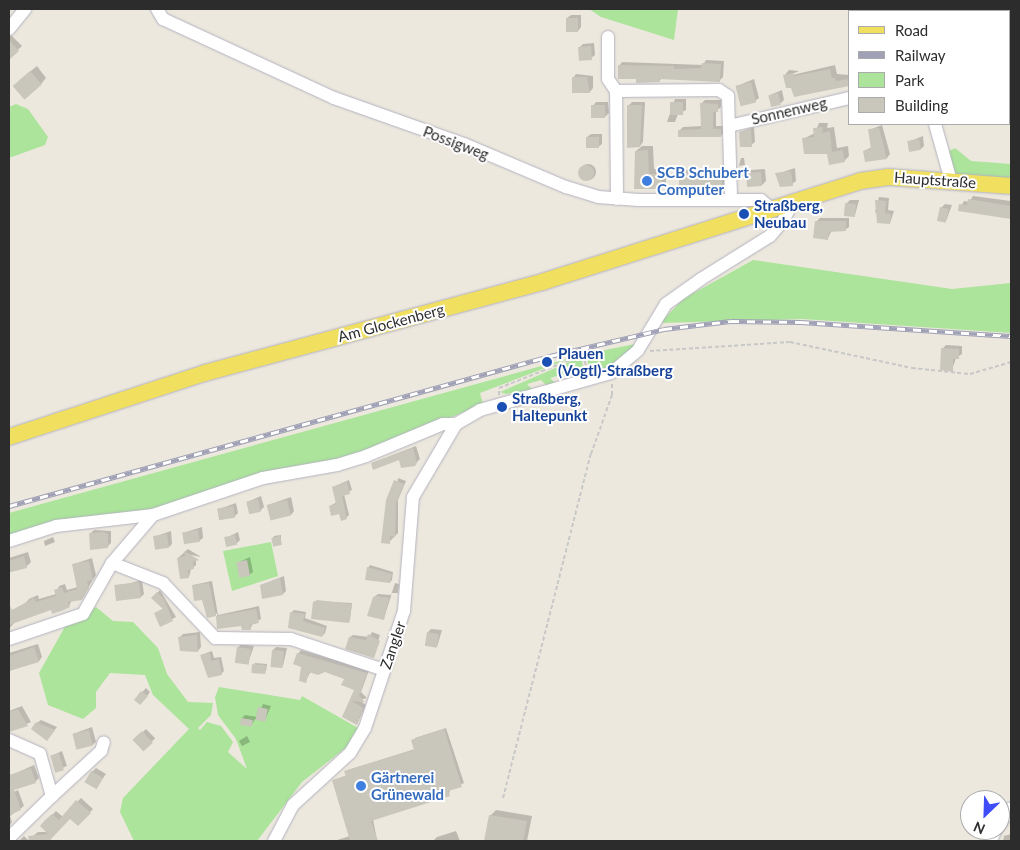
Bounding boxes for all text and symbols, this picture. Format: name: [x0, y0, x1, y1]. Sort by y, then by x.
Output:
legend: [848, 10, 1010, 125]
text: Road: [895, 21, 928, 39]
text: Railway: [895, 46, 946, 64]
text: Park: [895, 71, 924, 89]
street label: Sonnenweg: [749, 94, 829, 128]
text: Building: [895, 96, 948, 114]
street label: Possigweg: [421, 122, 491, 164]
place label: SCB Schubert Computer: [657, 163, 749, 198]
street label: Hauptstraße: [893, 168, 977, 192]
marker: SCB Schubert Computer: [641, 175, 653, 187]
place label: Straßberg, Neubau: [754, 196, 823, 231]
marker: Straßberg, Neubau: [738, 208, 750, 220]
street label: Am Glockenberg: [336, 300, 446, 346]
place label: Plauen (Vogtl)-Straßberg: [558, 344, 673, 379]
marker: Plauen (Vogtl)-Straßberg: [540, 355, 554, 369]
place label: Straßberg, Haltepunkt: [512, 389, 587, 424]
marker: Straßberg, Haltepunkt: [496, 401, 508, 413]
street label: Zangler: [376, 619, 410, 671]
place label: Gärtnerei Grünewald: [371, 768, 444, 803]
marker: Gärtnerei Grünewald: [355, 780, 367, 792]
north arrow: [960, 790, 1010, 840]
text: N: [971, 818, 987, 838]

